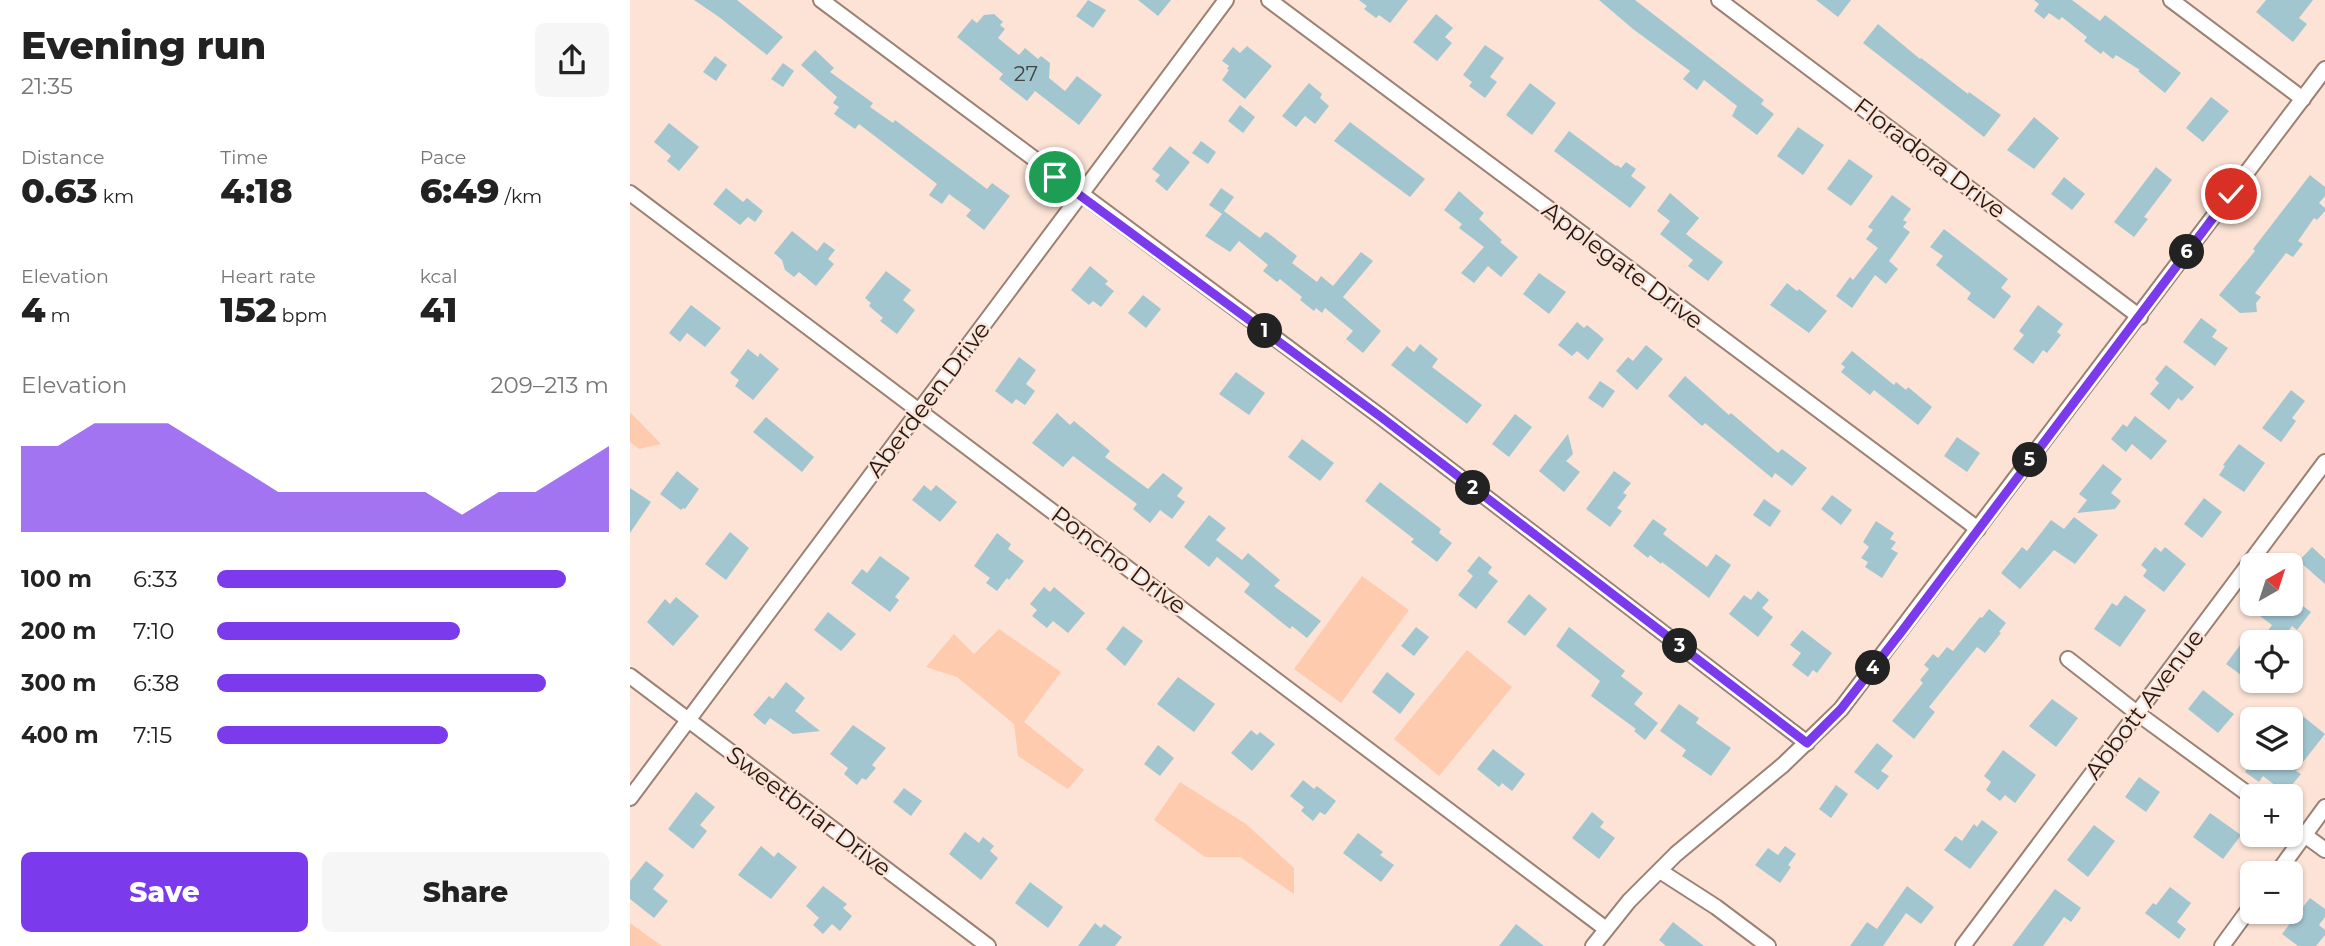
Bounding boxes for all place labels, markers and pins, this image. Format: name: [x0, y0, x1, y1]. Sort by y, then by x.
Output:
pin: [1025, 147, 1085, 207]
pin: [2201, 164, 2261, 224]
pin: 6: [2170, 234, 2204, 270]
pin: 1: [1248, 314, 1282, 348]
pin: 5: [2012, 442, 2048, 477]
pin: 2: [1456, 470, 1490, 505]
pin: 3: [1662, 628, 1698, 664]
pin: 4: [1856, 650, 1890, 686]

